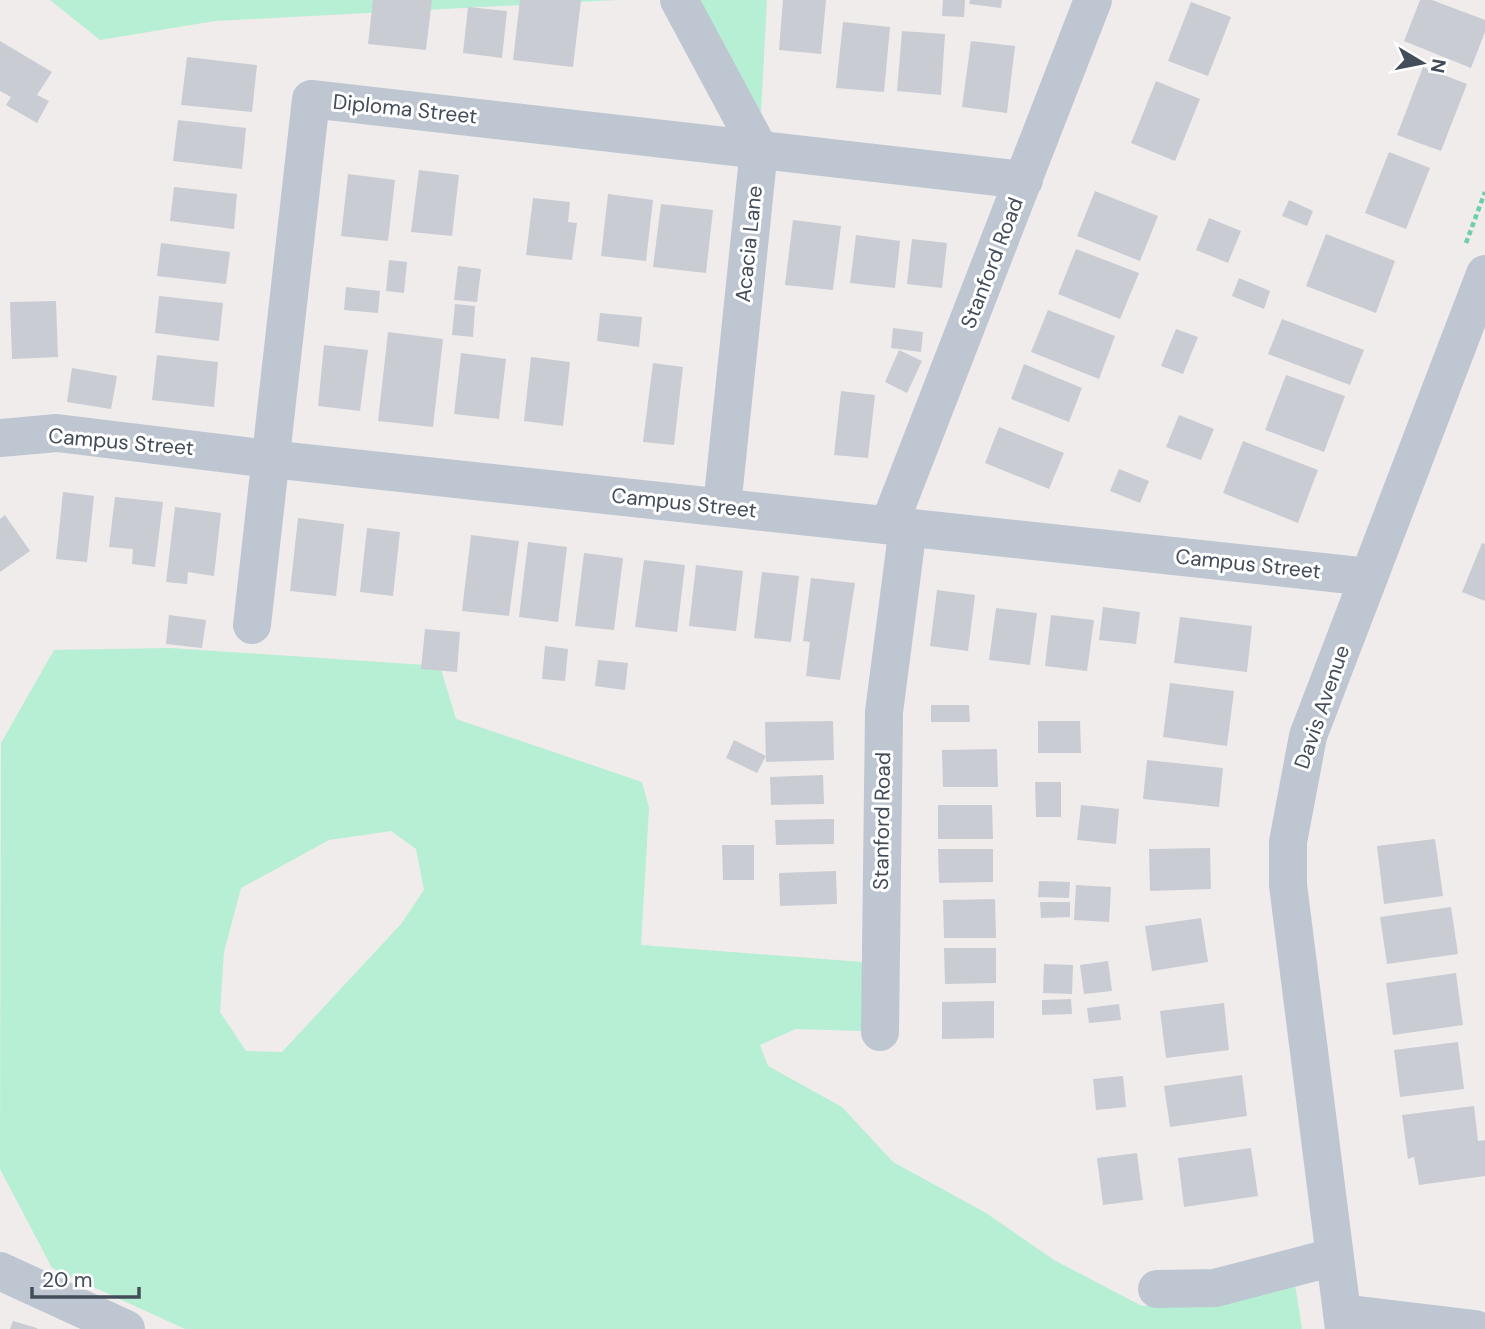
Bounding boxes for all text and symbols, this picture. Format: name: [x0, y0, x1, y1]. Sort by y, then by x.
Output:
north arrow: [1387, 28, 1457, 98]
text: N: [1425, 57, 1452, 75]
street label: Diploma Street: [331, 87, 479, 131]
street label: Acacia Lane: [729, 184, 769, 304]
street label: Stanford Road: [954, 194, 1030, 332]
street label: Campus Street: [47, 422, 195, 462]
street label: Campus Street: [610, 481, 758, 525]
street label: Campus Street: [1174, 542, 1322, 586]
street label: Davis Avenue: [1288, 641, 1356, 773]
street label: Stanford Road: [867, 752, 897, 890]
scale bar: [32, 1256, 138, 1300]
text: 20 m: [42, 1266, 93, 1294]

